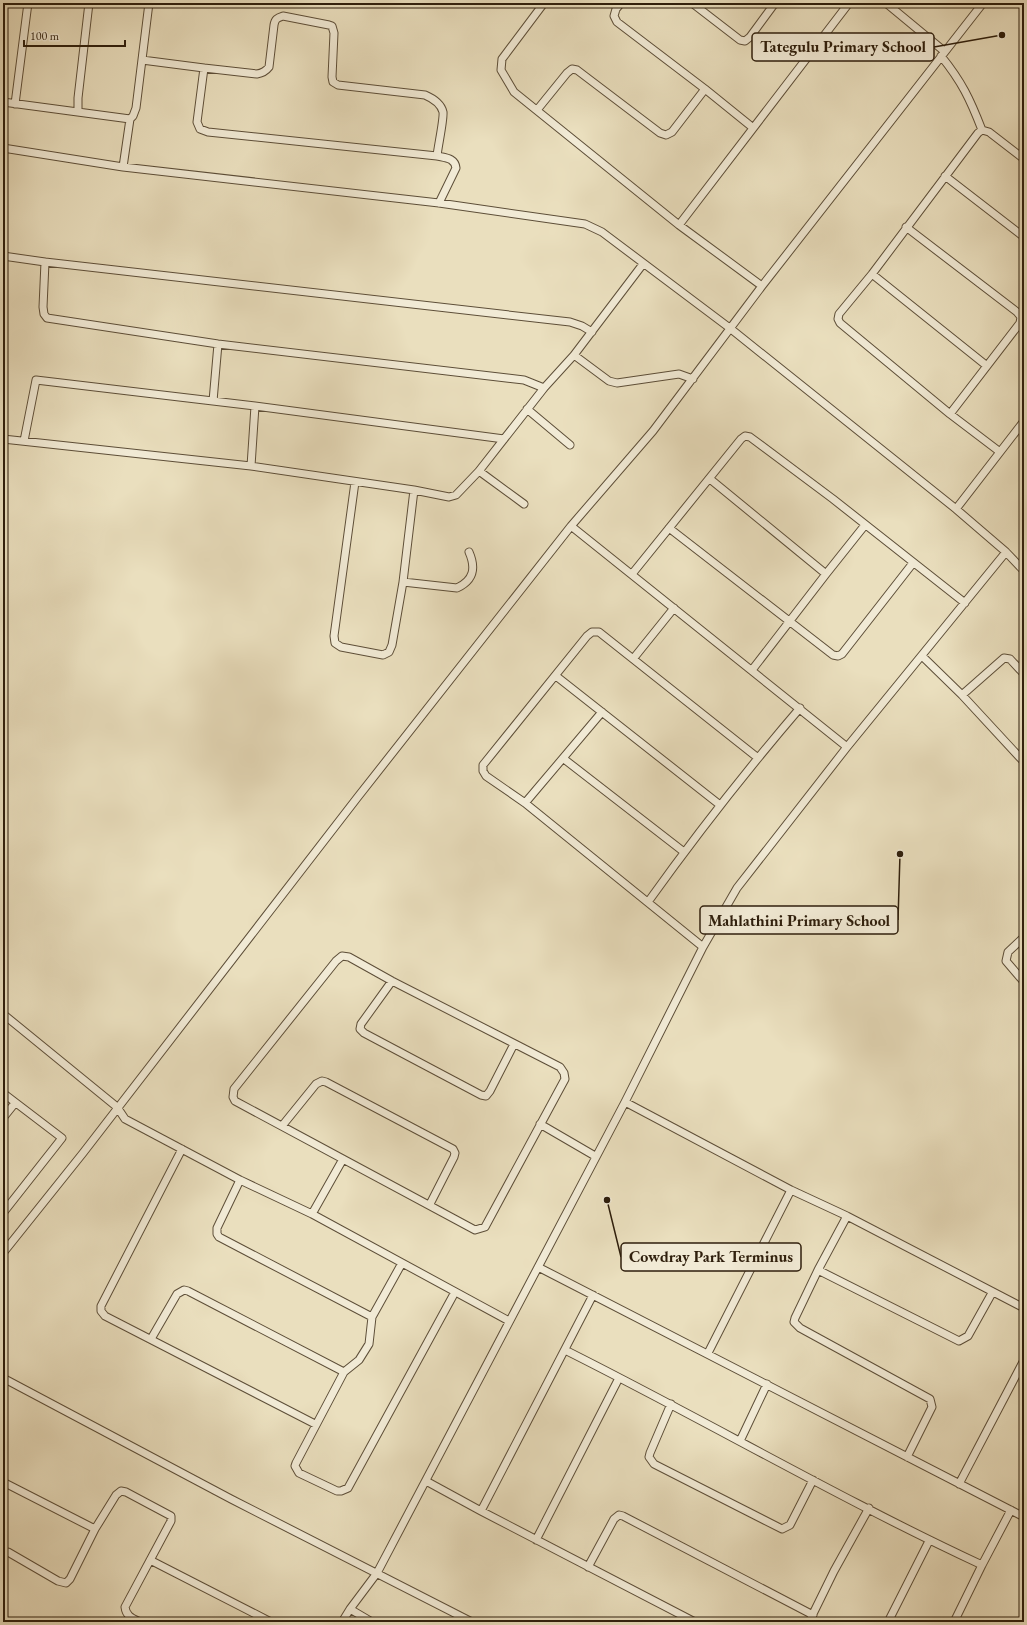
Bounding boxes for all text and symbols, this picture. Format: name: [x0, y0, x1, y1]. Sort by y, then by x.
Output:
scale bar: [24, 22, 125, 48]
text: 100 m: [30, 28, 60, 44]
callout: Tategulu Primary School: [752, 33, 934, 61]
text: Tategulu Primary School: [760, 36, 926, 57]
callout: Mahlathini Primary School: [700, 906, 898, 934]
text: Mahlathini Primary School: [708, 910, 890, 931]
callout: Cowdray Park Terminus: [621, 1243, 801, 1271]
text: Cowdray Park Terminus: [629, 1246, 793, 1267]

